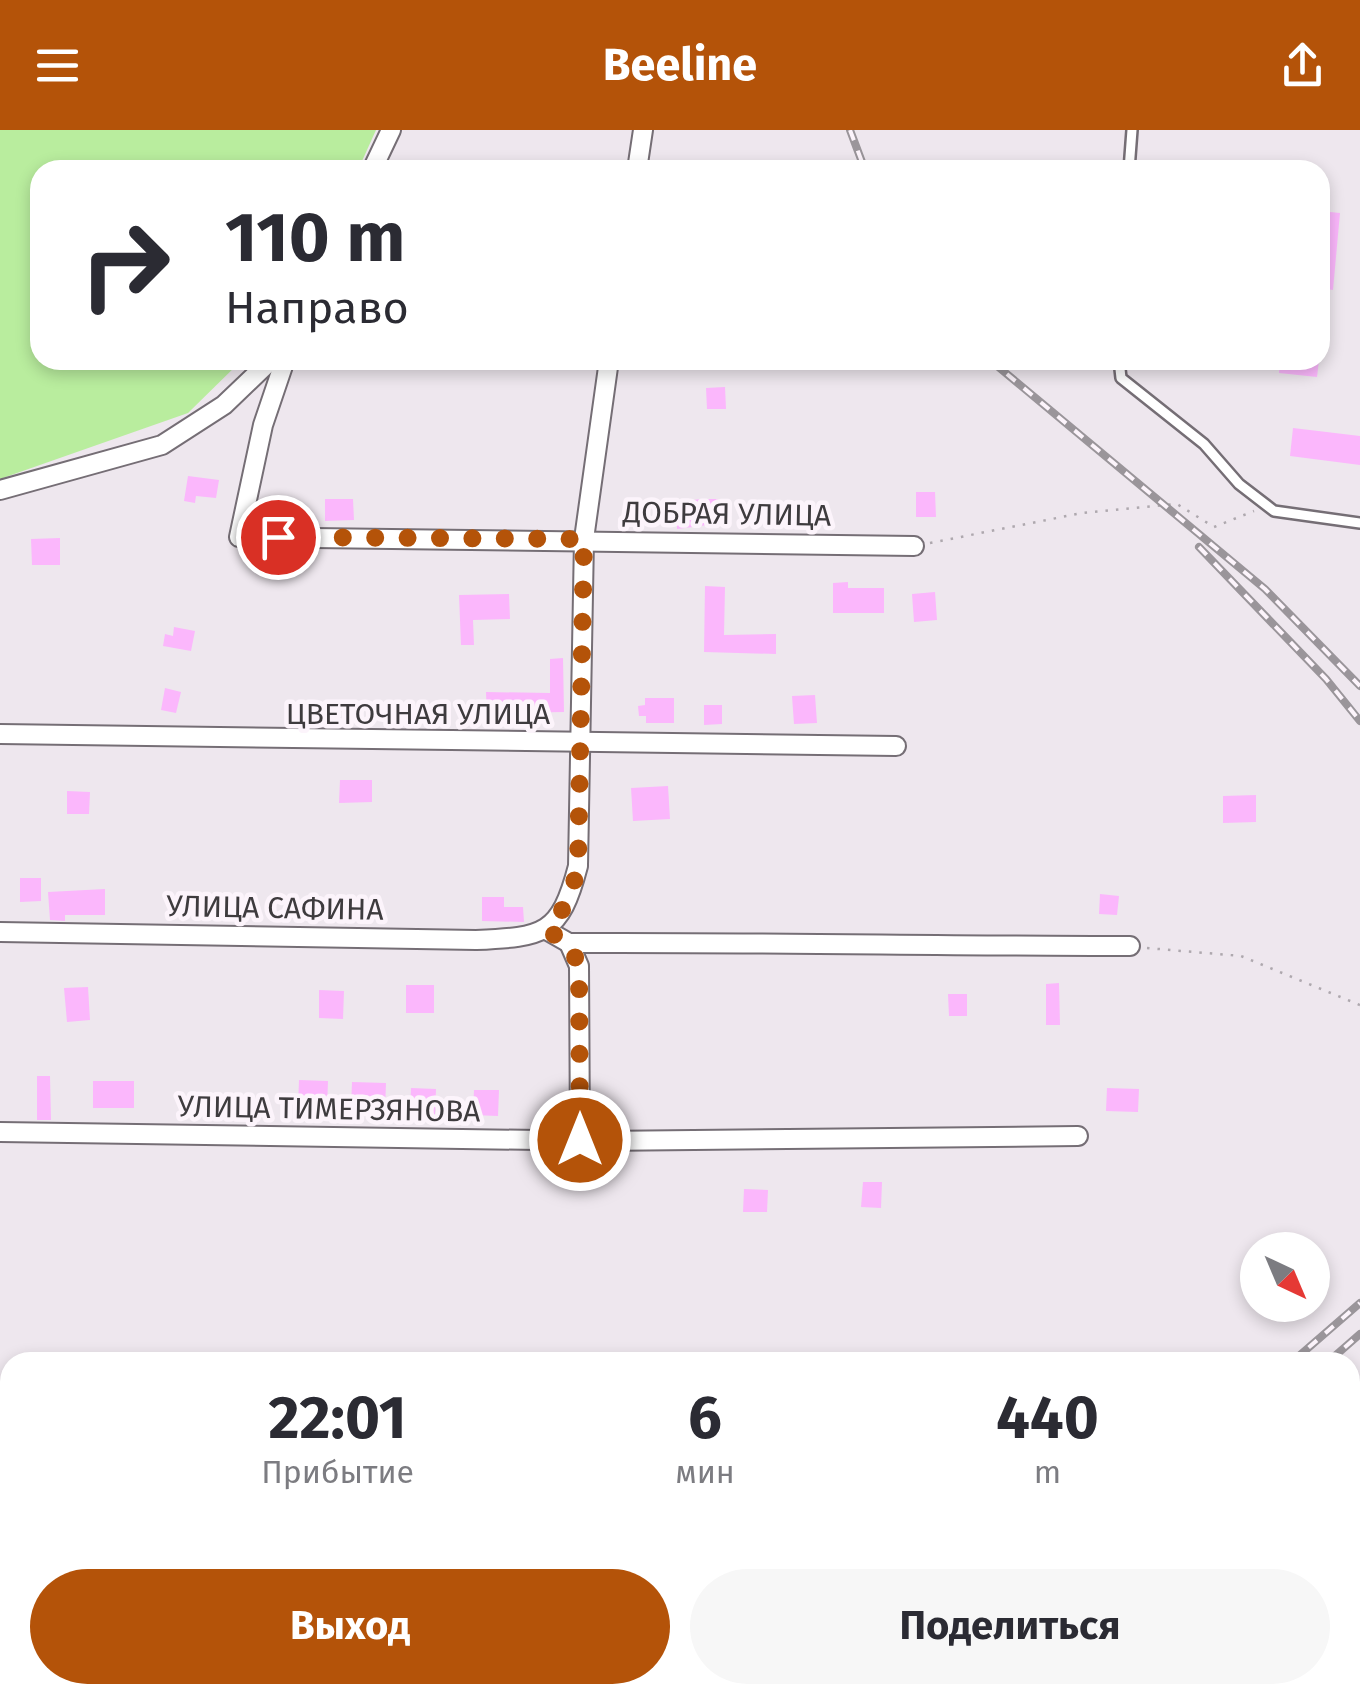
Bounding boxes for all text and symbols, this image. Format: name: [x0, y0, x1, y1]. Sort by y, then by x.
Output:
icon: menu: [30, 38, 85, 93]
text: Beeline: [603, 38, 757, 92]
icon: share: [1275, 38, 1330, 93]
text: 110 m: [225, 196, 405, 280]
icon: right: [60, 200, 190, 330]
text: Направо: [225, 281, 409, 335]
street label: ДОБРАЯ УЛИЦА: [622, 494, 832, 534]
pin: [236, 495, 321, 580]
icon: arrive: [251, 510, 306, 565]
street label: ЦВЕТОЧНАЯ УЛИЦА: [286, 696, 551, 732]
street label: УЛИЦА САФИНА: [166, 888, 385, 928]
street label: УЛИЦА ТИМЕРЗЯНОВА: [177, 1088, 481, 1130]
position arrow: [528, 1088, 632, 1192]
north arrow: [1240, 1232, 1330, 1322]
map controls: [1240, 1232, 1330, 1322]
text: 22:01: [269, 1382, 407, 1454]
text: 6: [688, 1382, 722, 1454]
text: 440: [996, 1382, 1099, 1454]
text: Прибытие: [261, 1453, 414, 1491]
text: мин: [675, 1453, 735, 1491]
text: m: [1034, 1453, 1061, 1491]
button: Выход: [30, 1569, 670, 1684]
button: Поделиться: [690, 1569, 1330, 1684]

